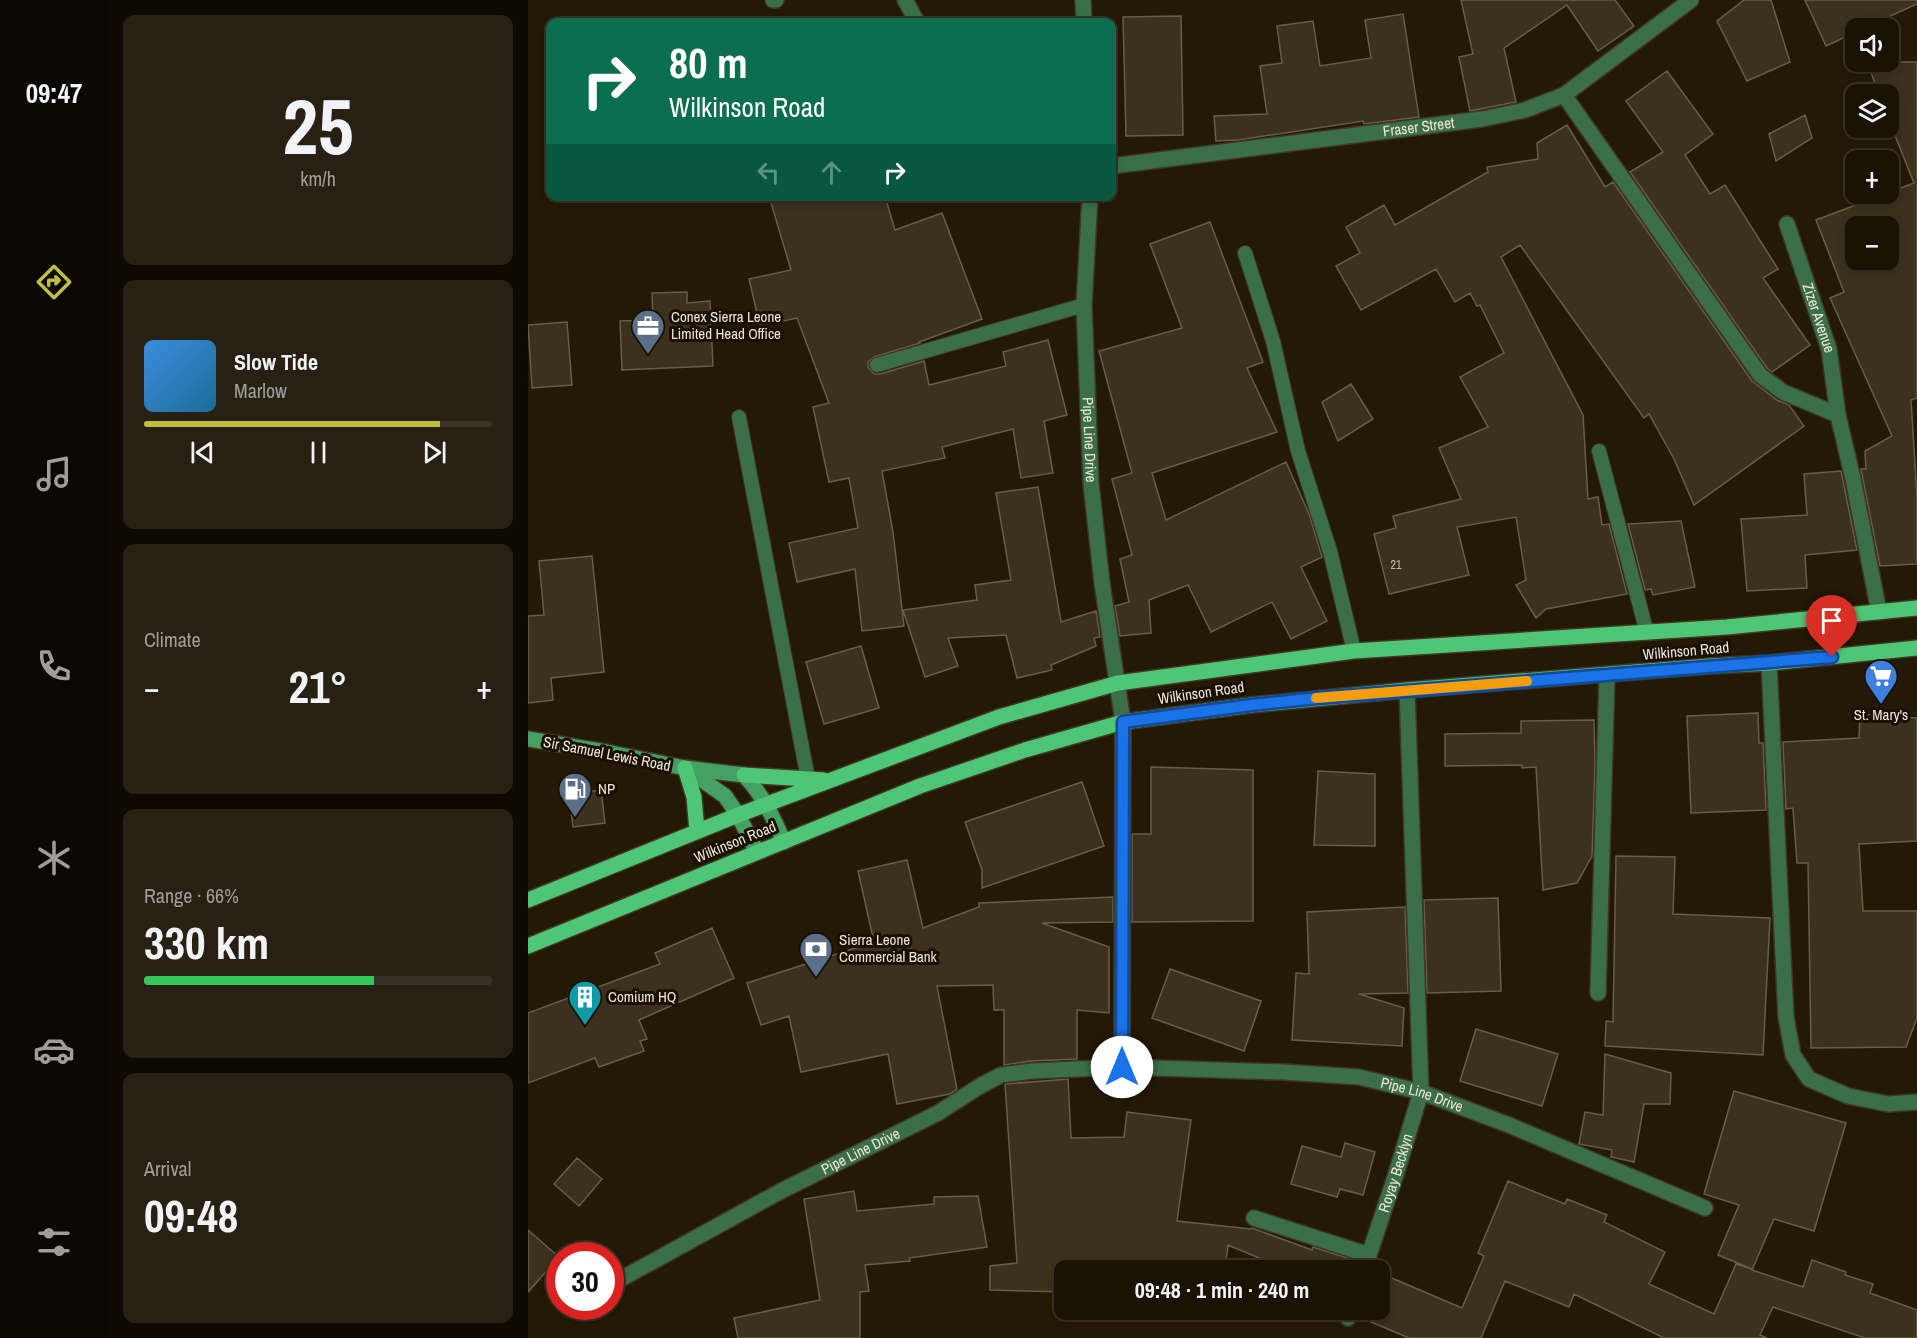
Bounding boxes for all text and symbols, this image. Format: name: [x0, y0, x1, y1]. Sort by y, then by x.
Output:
map controls: [1845, 18, 1899, 270]
button: sound: [1845, 18, 1899, 72]
text: 80 m: [669, 35, 748, 91]
icon: right: [570, 42, 648, 120]
text: 25: [282, 73, 354, 178]
text: 09:47: [26, 75, 82, 111]
button: layers: [1845, 84, 1899, 138]
text: Wilkinson Road: [669, 89, 825, 125]
street label: Fraser Street: [1382, 112, 1456, 142]
button: +: [1845, 150, 1899, 204]
icon: left: [752, 156, 785, 189]
icon: ahead: [815, 156, 848, 189]
icon: right: [878, 156, 911, 189]
text: km/h: [300, 165, 336, 192]
button: −: [1845, 216, 1899, 270]
icon: directions: [33, 261, 75, 303]
street label: Zizer Avenue: [1798, 280, 1841, 355]
place label: Conex Sierra Leone Limited Head Office: [671, 306, 781, 344]
office icon: Conex Sierra Leone Limited Head Office: [630, 308, 666, 355]
text: Slow Tide: [234, 347, 318, 377]
text: Marlow: [234, 377, 287, 404]
street label: Pipe Line Drive: [1078, 397, 1102, 483]
icon: previous: [186, 436, 219, 469]
icon: pause: [302, 436, 335, 469]
icon: next: [418, 436, 451, 469]
icon: music: [33, 453, 75, 495]
house number: 21: [1391, 557, 1402, 573]
pin: [1806, 595, 1857, 657]
icon: arrive: [1815, 604, 1848, 637]
text: Climate: [144, 626, 201, 653]
street label: Wilkinson Road: [1642, 636, 1730, 665]
icon: phone: [33, 645, 75, 687]
text: 21°: [288, 656, 348, 717]
supermarket icon: St. Mary's: [1863, 658, 1899, 705]
text: −: [144, 665, 160, 709]
text: +: [476, 665, 492, 709]
street label: Wilkinson Road: [1156, 676, 1245, 709]
place label: St. Mary's: [1854, 704, 1908, 725]
street label: Sir Samuel Lewis Road: [542, 731, 673, 776]
fuel station icon: NP: [557, 771, 593, 818]
place label: NP: [598, 778, 615, 799]
street label: Wilkinson Road: [691, 816, 779, 868]
icon: climate: [33, 837, 75, 879]
text: Range · 66%: [144, 882, 239, 909]
text: 330 km: [144, 912, 269, 973]
place label: Sierra Leone Commercial Bank: [839, 929, 938, 967]
bank icon: Sierra Leone Commercial Bank: [798, 931, 834, 978]
building icon: Comium HQ: [567, 979, 603, 1026]
place label: Comium HQ: [608, 986, 676, 1007]
icon: car: [33, 1029, 75, 1071]
position arrow: [1090, 1035, 1154, 1099]
street label: Pipe Line Drive: [1379, 1072, 1467, 1117]
street label: Pipe Line Drive: [817, 1123, 903, 1179]
street label: Royay Becklyn: [1373, 1131, 1418, 1215]
text: Arrival: [144, 1155, 191, 1182]
text: 09:48: [144, 1185, 238, 1246]
icon: filters: [33, 1221, 75, 1263]
speed limit sign: 30: [546, 1242, 624, 1320]
text: 09:48 · 1 min · 240 m: [1135, 1275, 1309, 1305]

